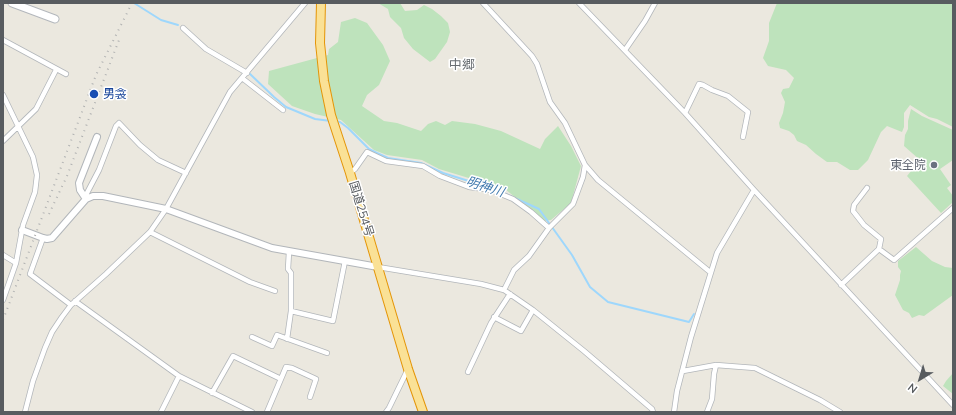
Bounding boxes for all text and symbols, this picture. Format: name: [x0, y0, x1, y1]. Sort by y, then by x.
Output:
district label: 中郷: [449, 57, 475, 73]
place label: 男衾: [103, 87, 127, 101]
marker: 男衾: [88, 88, 100, 100]
place label: 東全院: [890, 158, 926, 172]
marker: 東全院: [929, 160, 939, 170]
water label: 明神川: [464, 174, 506, 200]
street label: 国道254号: [346, 179, 376, 239]
north arrow: [900, 359, 940, 399]
text: N: [905, 380, 920, 397]

